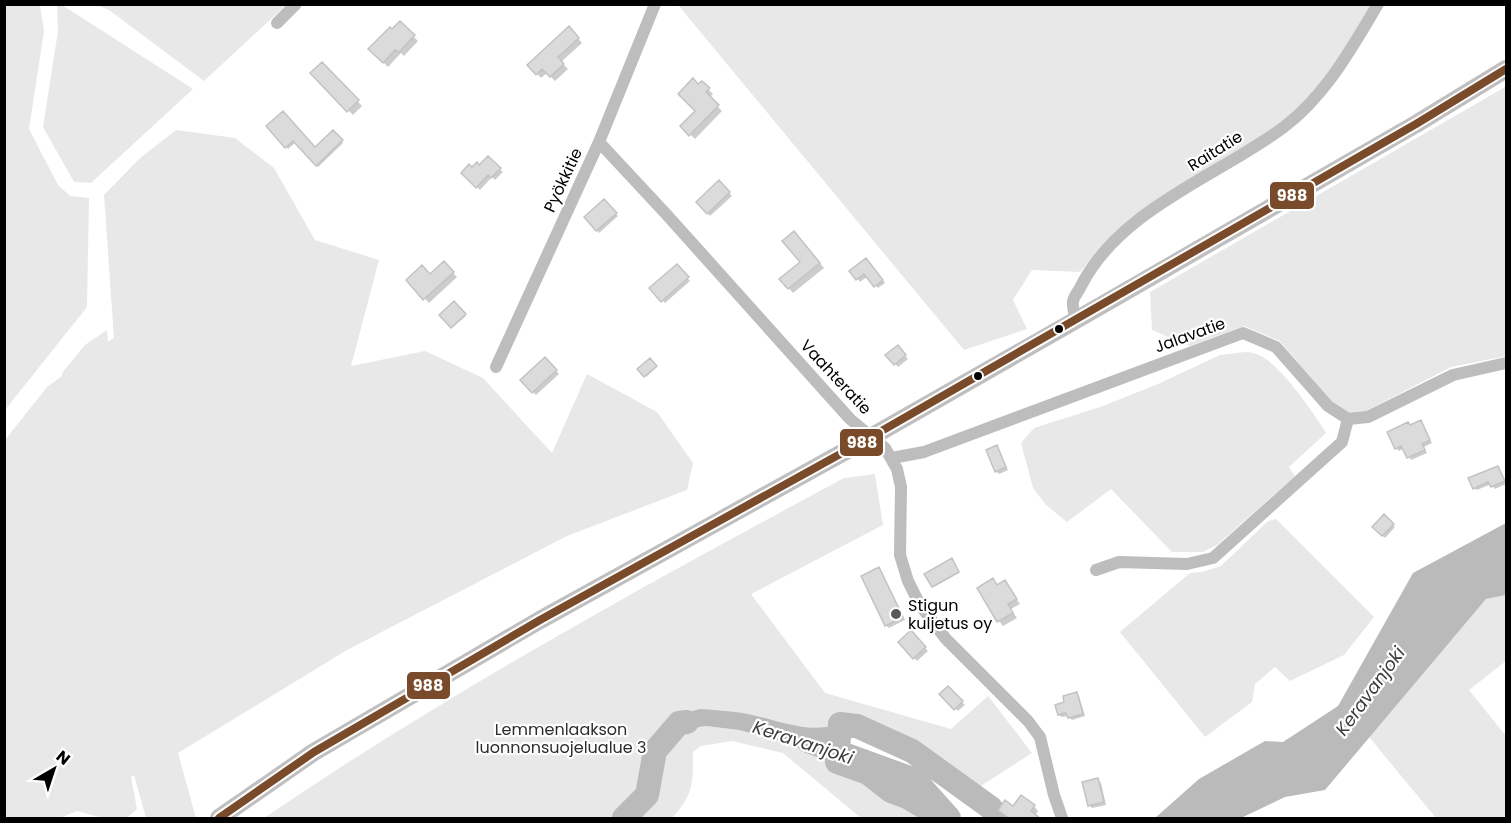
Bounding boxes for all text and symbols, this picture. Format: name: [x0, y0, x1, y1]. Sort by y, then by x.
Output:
street label: Raitatie: [1183, 125, 1247, 177]
street label: Pyökkitie: [538, 144, 588, 216]
line badge: 988: [1269, 181, 1315, 210]
text: 988: [1277, 184, 1307, 207]
street label: Jalavatie: [1152, 312, 1229, 358]
unlabelled marker: [1053, 323, 1065, 335]
street label: Vaahteratie: [795, 334, 877, 420]
unlabelled marker: [972, 370, 984, 382]
line badge: 988: [839, 428, 884, 457]
text: 988: [847, 431, 877, 454]
place label: Stigun kuljetus oy: [908, 594, 992, 635]
marker: Stigun kuljetus oy: [889, 607, 903, 621]
water label: Keravanjoki: [1329, 641, 1411, 741]
line badge: 988: [406, 671, 451, 700]
text: 988: [413, 674, 443, 697]
water label: Keravanjoki: [750, 714, 857, 770]
park label: Lemmenlaakson luonnonsuojelualue 3: [476, 718, 646, 759]
north arrow: [24, 739, 84, 799]
text: N: [51, 745, 75, 770]

